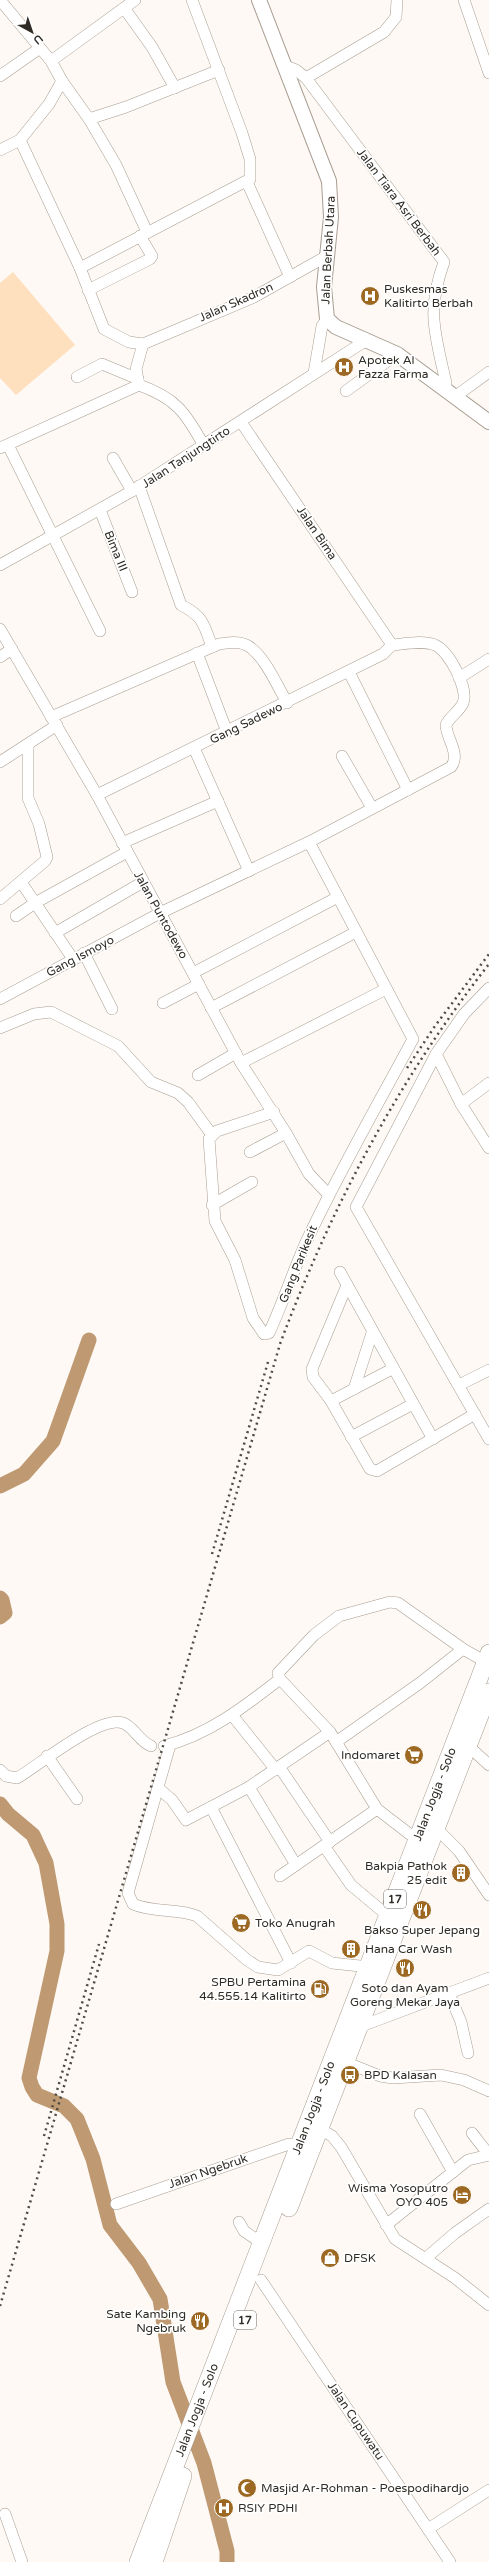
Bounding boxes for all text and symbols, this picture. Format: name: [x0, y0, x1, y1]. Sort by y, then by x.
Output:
north arrow: [12, 12, 52, 52]
text: U: [31, 32, 45, 47]
street label: Jalan Tiara Asri Berbah: [354, 146, 444, 258]
street label: Jalan Berbah Utara: [318, 195, 338, 305]
street label: Jalan Skadron: [197, 279, 275, 325]
place label: Puskesmas Kalitirto Berbah: [384, 282, 473, 310]
hospital icon: Puskesmas Kalitirto Berbah: [359, 285, 381, 307]
place label: Apotek Al Fazza Farma: [358, 353, 428, 381]
hospital icon: Apotek Al Fazza Farma: [333, 356, 355, 378]
street label: Jalan Tanjungtirto: [139, 423, 233, 491]
street label: Jalan Bima: [294, 504, 340, 562]
street label: Bima III: [102, 529, 130, 573]
street label: Gang Sadewo: [207, 699, 285, 747]
street label: Jalan Puntodewo: [131, 869, 191, 961]
street label: Gang Ismoyo: [44, 932, 116, 980]
street label: Gang Parikesit: [276, 1223, 320, 1305]
supermarket icon: Indomaret: [403, 1744, 425, 1766]
street label: Jalan Jogja - Solo: [410, 1746, 459, 1843]
place label: Indomaret: [341, 1748, 400, 1762]
place label: Bakpia Pathok 25 edit: [365, 1859, 447, 1887]
building icon: Bakpia Pathok 25 edit: [450, 1862, 472, 1884]
road number: 17: [384, 1890, 406, 1908]
restaurant icon: Bakso Super Jepang: [411, 1899, 433, 1921]
supermarket icon: Toko Anugrah: [230, 1912, 252, 1934]
place label: Toko Anugrah: [255, 1916, 335, 1930]
place label: Bakso Super Jepang: [364, 1923, 480, 1937]
building icon: Hana Car Wash: [340, 1938, 362, 1960]
place label: Hana Car Wash: [365, 1942, 452, 1956]
restaurant icon: Soto dan Ayam Goreng Mekar Jaya: [394, 1957, 416, 1979]
place label: SPBU Pertamina 44.555.14 Kalitirto: [199, 1975, 306, 2003]
fuel station icon: SPBU Pertamina 44.555.14 Kalitirto: [309, 1978, 331, 2000]
place label: Soto dan Ayam Goreng Mekar Jaya: [350, 1981, 460, 2009]
street label: Jalan Jogja - Solo: [289, 2059, 338, 2156]
bus stop icon: BPD Kalasan: [339, 2064, 361, 2086]
place label: BPD Kalasan: [364, 2068, 437, 2082]
street label: Jalan Ngebruk: [167, 2151, 250, 2191]
place label: Wisma Yosoputro OYO 405: [348, 2181, 448, 2209]
hotel icon: Wisma Yosoputro OYO 405: [451, 2184, 473, 2206]
shop icon: DFSK: [319, 2247, 341, 2269]
place label: DFSK: [344, 2251, 376, 2265]
place label: Sate Kambing Ngebruk: [106, 2307, 186, 2335]
restaurant icon: Sate Kambing Ngebruk: [189, 2310, 211, 2332]
road number: 17: [234, 2311, 256, 2329]
street label: Jalan Jogja - Solo: [172, 2361, 221, 2459]
street label: Jalan Cupuwatu: [325, 2379, 387, 2463]
mosque icon: Masjid Ar-Rohman - Poespodihardjo: [236, 2477, 258, 2499]
place label: Masjid Ar-Rohman - Poespodihardjo: [261, 2481, 469, 2495]
hospital icon: RSIY PDHI: [213, 2497, 235, 2519]
place label: RSIY PDHI: [238, 2501, 298, 2515]

